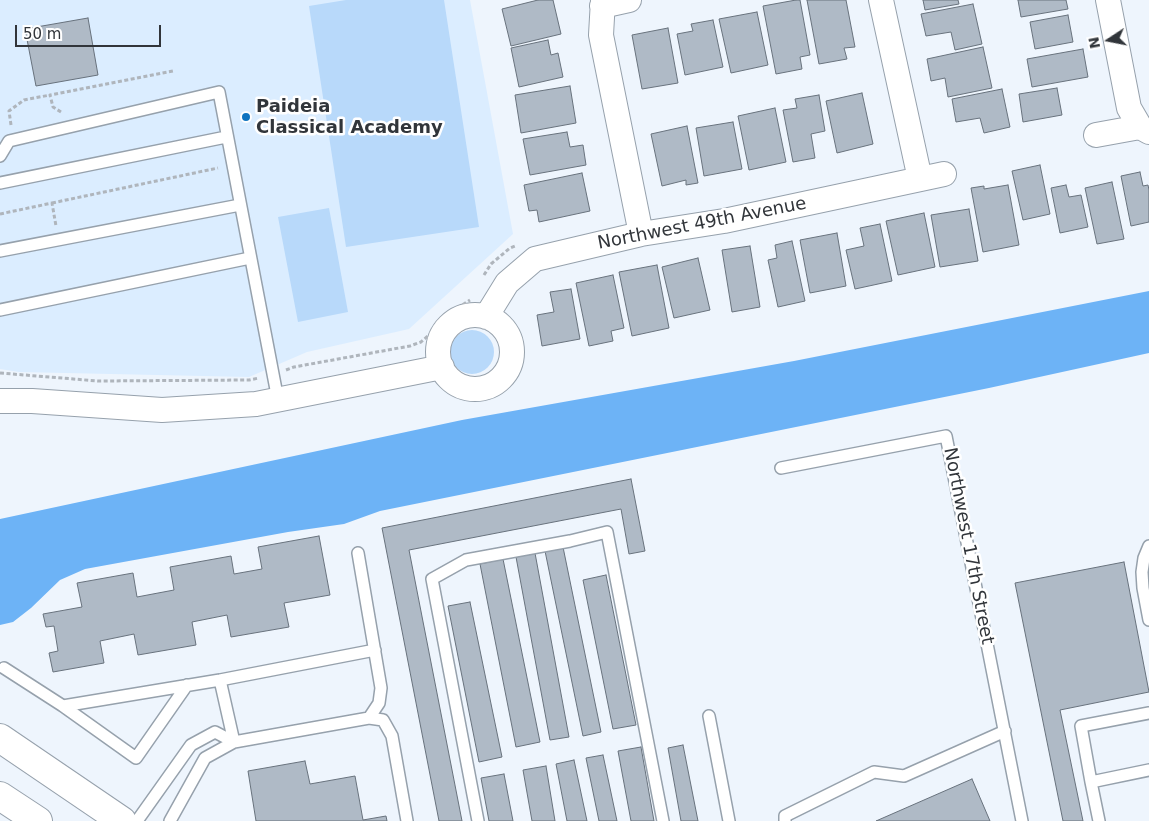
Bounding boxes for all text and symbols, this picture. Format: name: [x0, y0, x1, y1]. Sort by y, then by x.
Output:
scale bar: [18, 15, 164, 47]
north arrow: [1084, 15, 1134, 65]
text: 50 m: [23, 25, 61, 43]
text: N: [1085, 36, 1103, 50]
place label: Paideia Classical Academy: [256, 96, 443, 138]
marker: Paideia Classical Academy: [240, 111, 252, 123]
street label: Northwest 49th Avenue: [596, 193, 808, 255]
street label: Northwest 17th Street: [938, 446, 998, 646]

